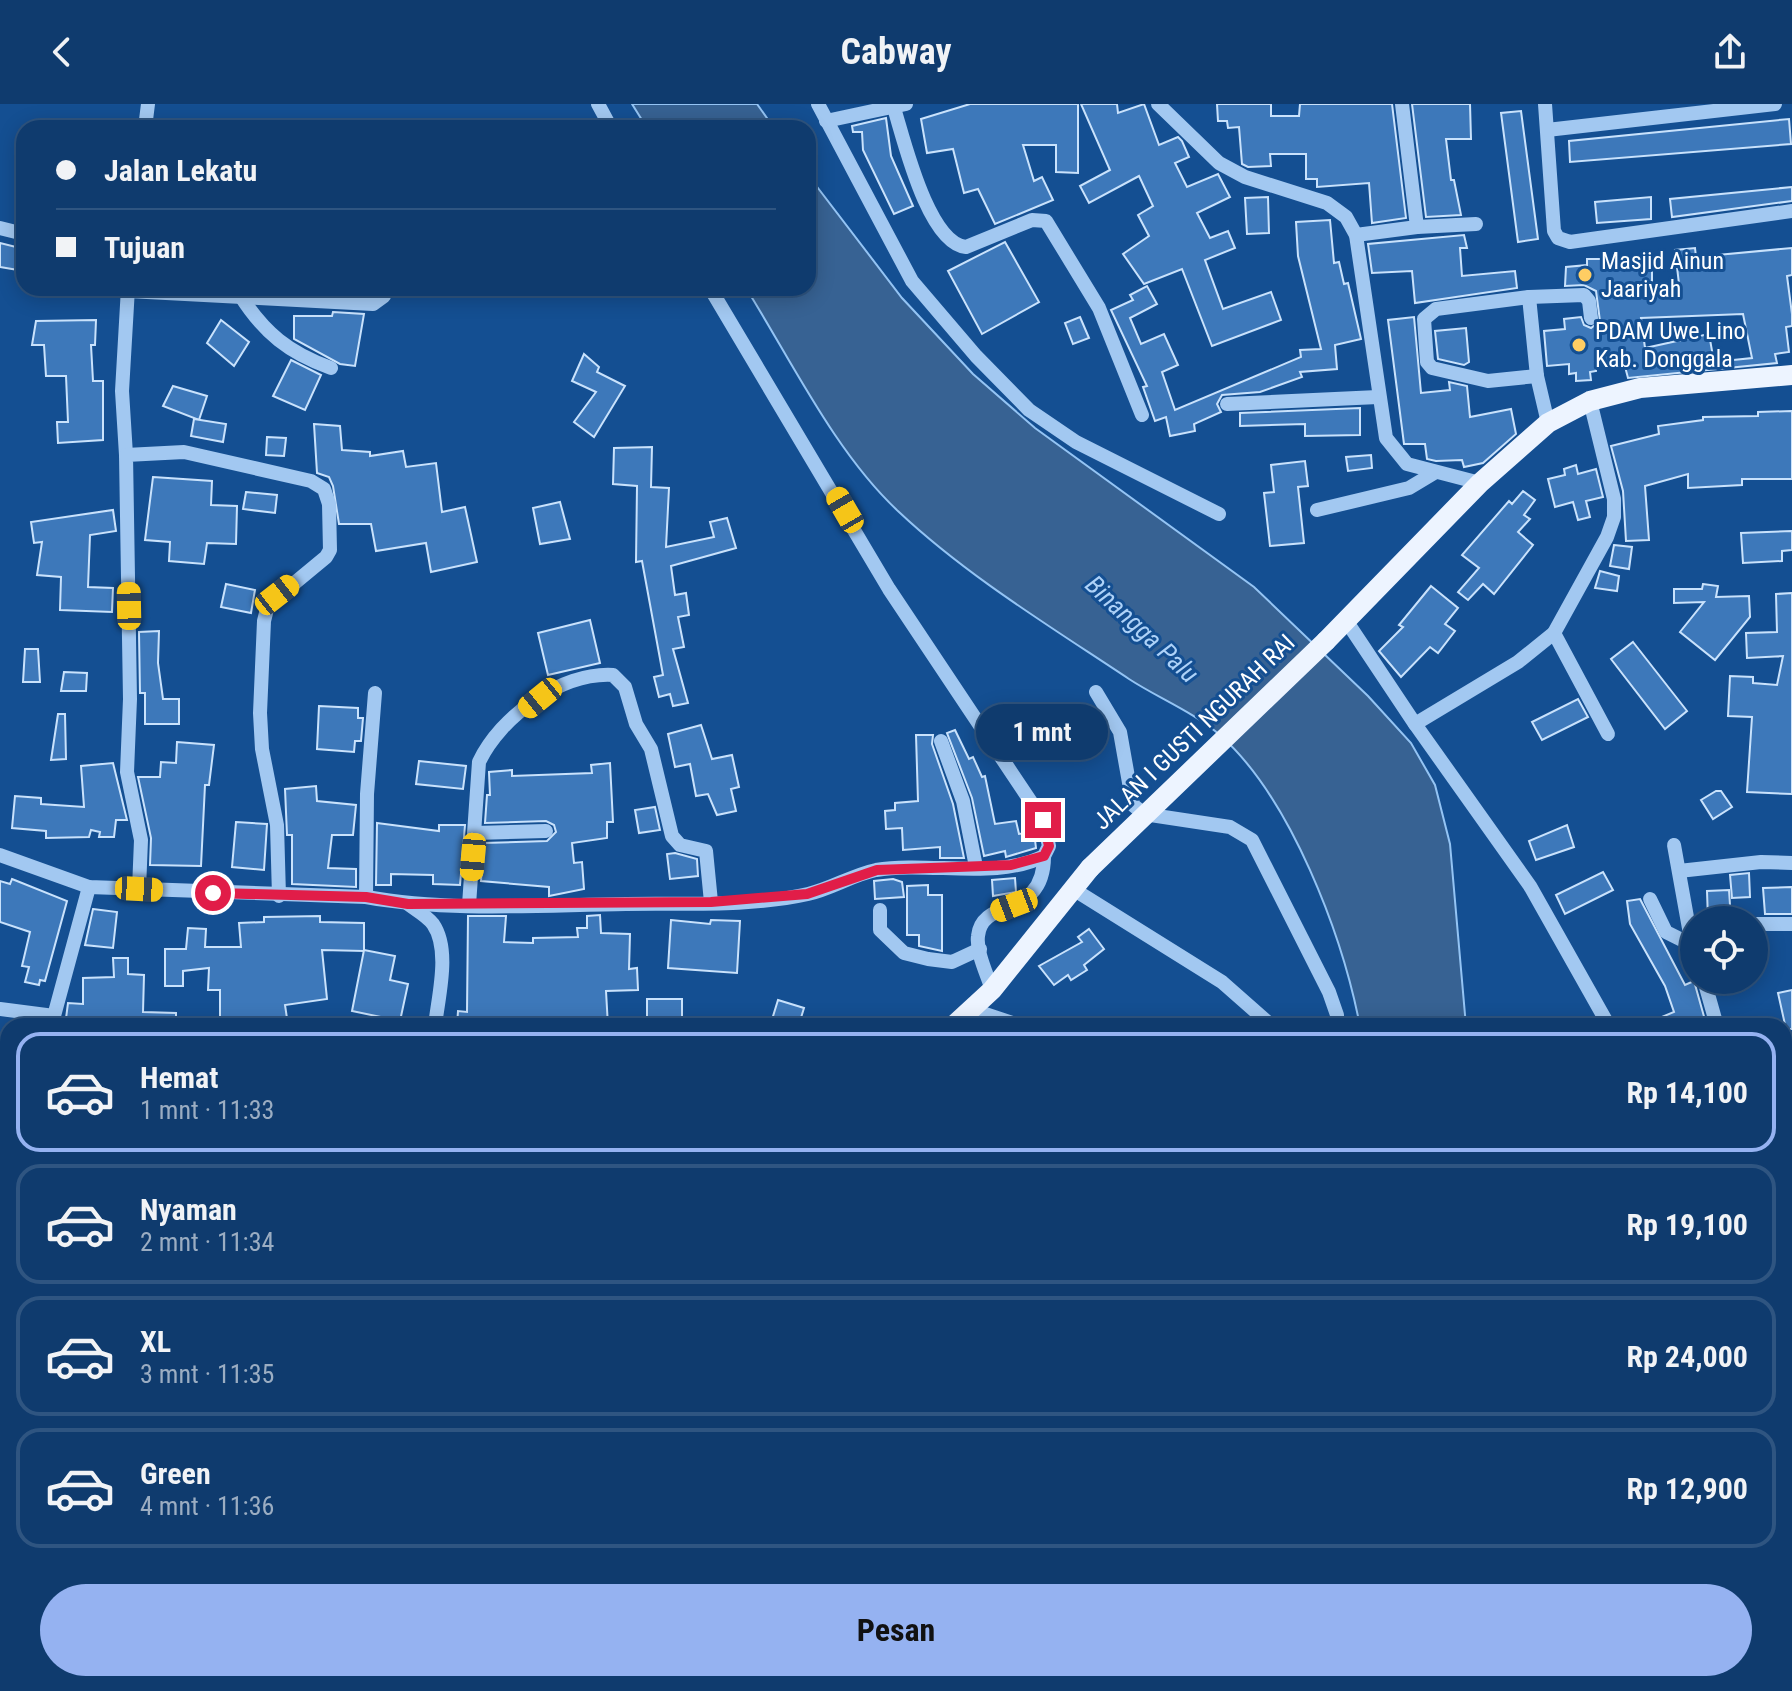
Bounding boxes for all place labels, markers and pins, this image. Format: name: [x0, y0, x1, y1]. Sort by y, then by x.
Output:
place label: Masjid Ainun Jaariyah: [1601, 247, 1724, 303]
marker: Masjid Ainun Jaariyah: [1576, 266, 1594, 284]
place label: PDAM Uwe Lino Kab. Donggala: [1595, 317, 1746, 373]
marker: PDAM Uwe Lino Kab. Donggala: [1570, 336, 1588, 354]

